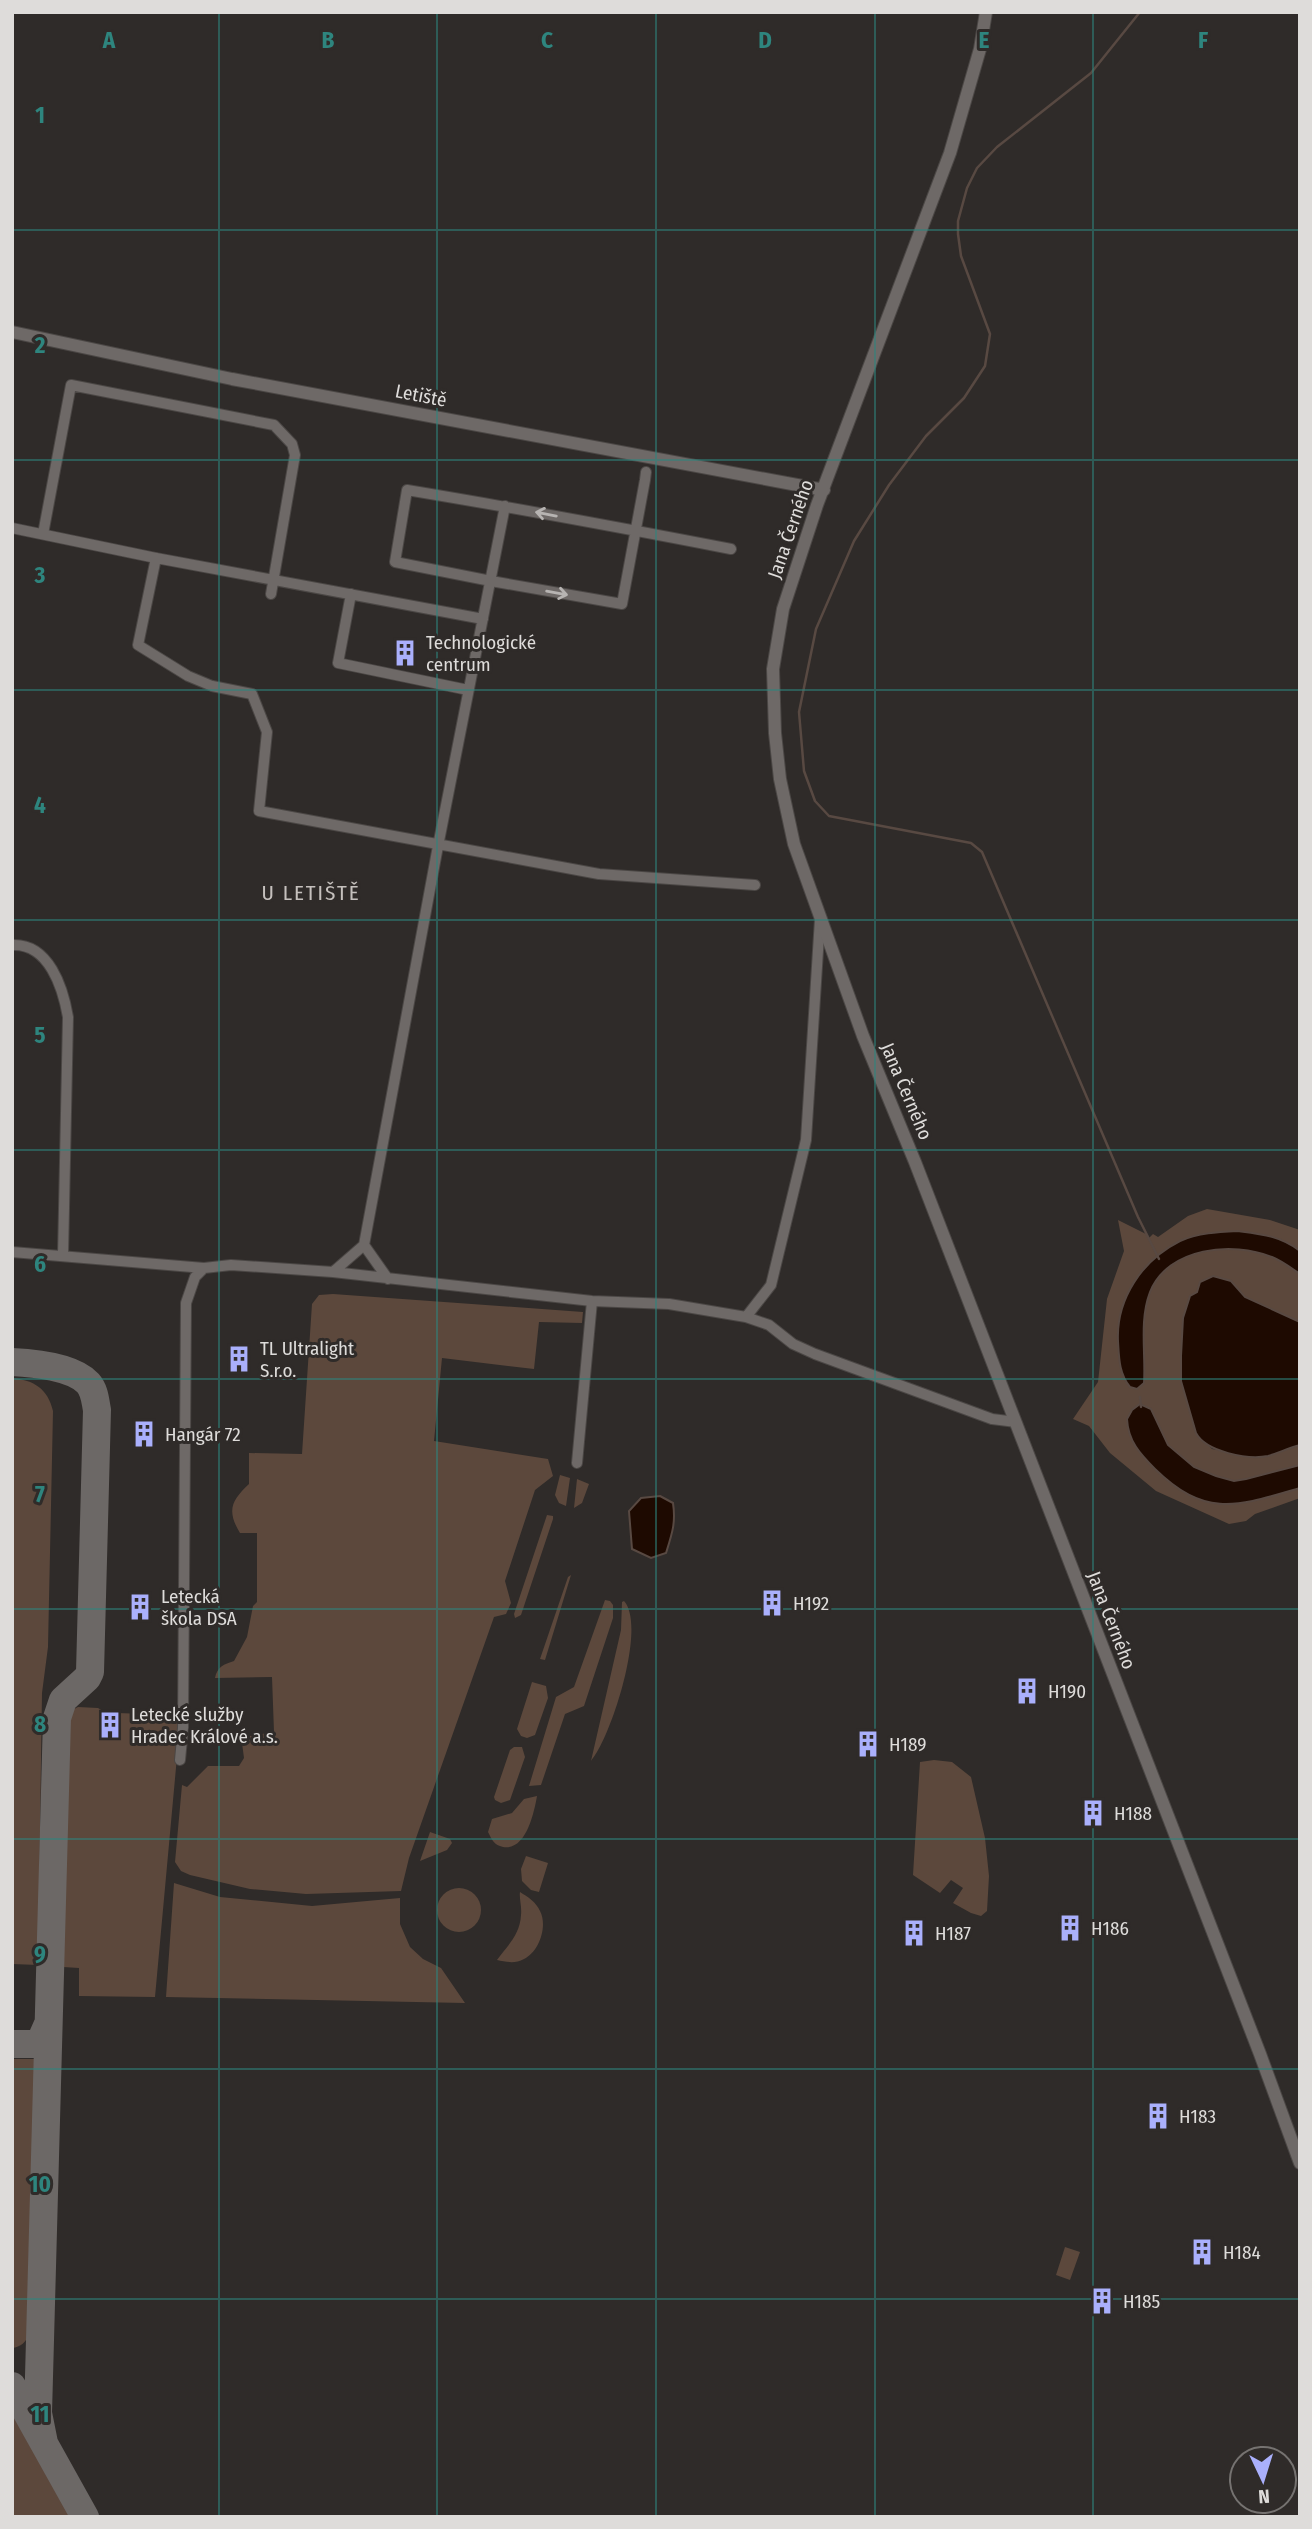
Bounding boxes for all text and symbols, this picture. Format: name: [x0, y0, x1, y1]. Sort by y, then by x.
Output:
text: A: [102, 26, 116, 54]
text: B: [322, 26, 335, 54]
text: C: [541, 26, 553, 54]
text: D: [758, 26, 772, 54]
text: E: [979, 26, 990, 54]
text: F: [1198, 26, 1208, 54]
text: 1: [35, 101, 45, 129]
text: 2: [34, 331, 46, 359]
street label: Letiště: [393, 379, 449, 412]
street label: Jana Černého: [763, 477, 818, 582]
one-way arrow: [535, 507, 558, 520]
text: 3: [34, 561, 46, 589]
one-way arrow: [545, 587, 568, 600]
place label: Technologické centrum: [426, 631, 536, 676]
building icon: Technologické centrum: [390, 638, 420, 668]
text: 4: [34, 791, 46, 819]
district label: U LETIŠTĚ: [261, 880, 361, 906]
text: 5: [34, 1021, 46, 1049]
street label: Jana Černého: [876, 1039, 937, 1143]
text: 6: [34, 1250, 46, 1278]
place label: TL Ultralight S.r.o.: [260, 1337, 355, 1382]
building icon: TL Ultralight S.r.o.: [224, 1344, 254, 1374]
building icon: Hangár 72: [129, 1419, 159, 1449]
place label: Hangár 72: [165, 1423, 241, 1446]
text: 7: [35, 1480, 45, 1508]
street label: Jana Černého: [1082, 1568, 1141, 1672]
place label: Letecká škola DSA: [161, 1585, 237, 1630]
building icon: H192: [757, 1588, 787, 1618]
building icon: Letecká škola DSA: [125, 1592, 155, 1622]
place label: H192: [793, 1592, 829, 1615]
building icon: H190: [1012, 1676, 1042, 1706]
place label: H190: [1048, 1680, 1086, 1703]
place label: Letecké služby Hradec Králové a.s.: [131, 1703, 278, 1748]
text: 8: [34, 1710, 46, 1738]
building icon: Letecké služby Hradec Králové a.s.: [95, 1710, 125, 1740]
building icon: H189: [853, 1729, 883, 1759]
place label: H189: [889, 1733, 926, 1756]
building icon: H188: [1078, 1798, 1108, 1828]
place label: H188: [1114, 1802, 1152, 1825]
building icon: H186: [1055, 1913, 1085, 1943]
place label: H186: [1091, 1917, 1129, 1940]
building icon: H187: [899, 1918, 929, 1948]
place label: H187: [935, 1922, 971, 1945]
text: 9: [34, 1940, 46, 1968]
building icon: H183: [1143, 2101, 1173, 2131]
place label: H183: [1179, 2105, 1216, 2128]
text: 10: [29, 2170, 51, 2198]
building icon: H184: [1187, 2237, 1217, 2267]
place label: H184: [1223, 2241, 1261, 2264]
building icon: H185: [1087, 2286, 1117, 2316]
place label: H185: [1123, 2290, 1160, 2313]
text: 11: [30, 2400, 50, 2428]
north arrow: [1228, 2445, 1298, 2515]
text: N: [1258, 2485, 1271, 2508]

